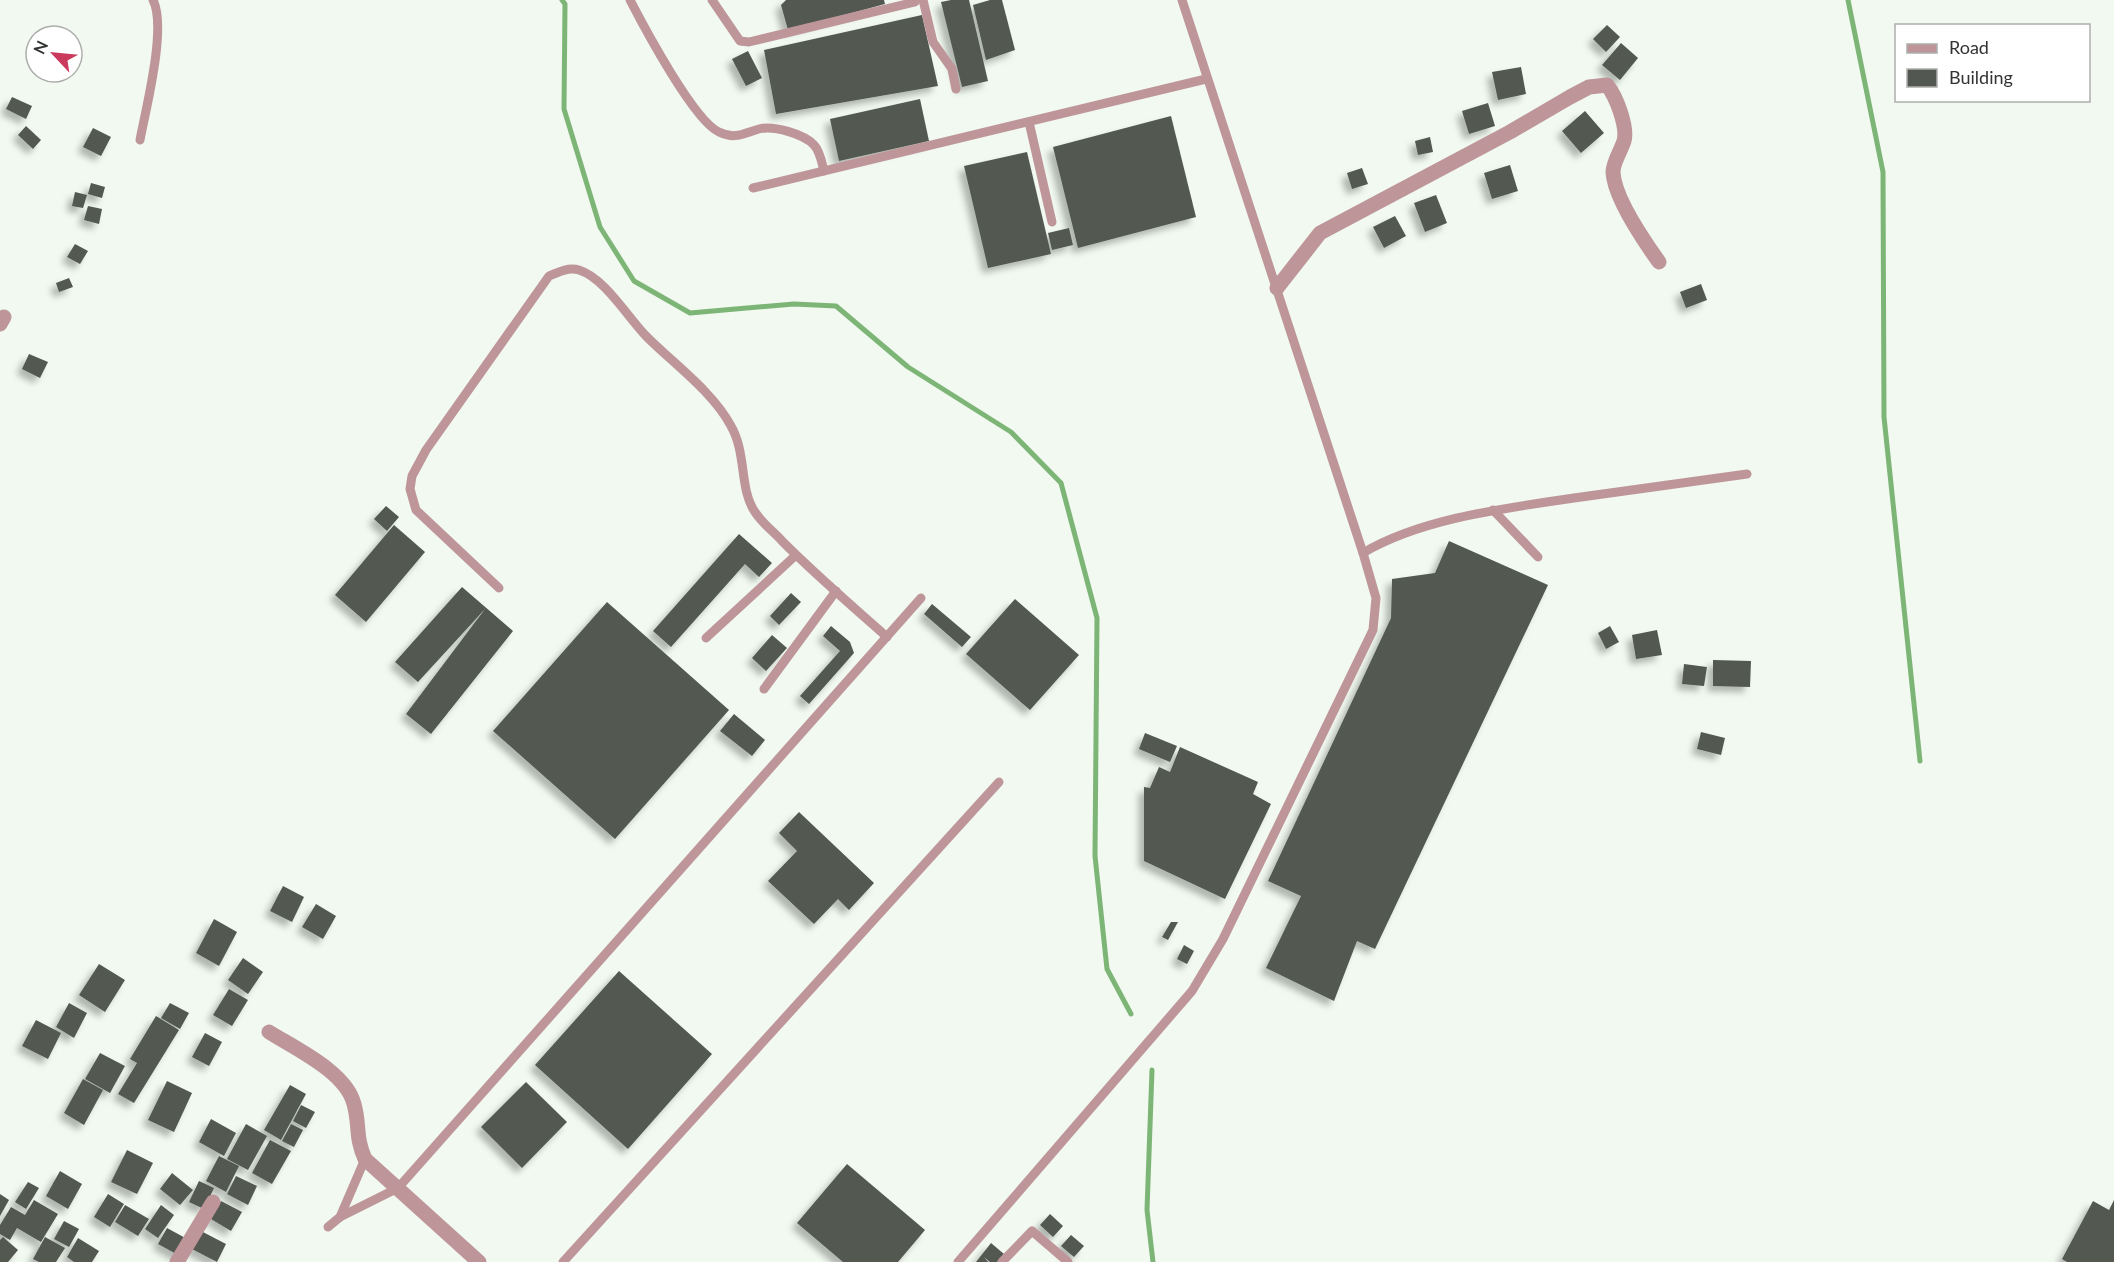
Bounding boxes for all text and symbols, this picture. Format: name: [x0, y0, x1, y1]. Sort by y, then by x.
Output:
north arrow: [24, 24, 84, 84]
legend: [1895, 24, 2090, 102]
text: Road: [1949, 36, 1989, 58]
text: N: [29, 38, 51, 57]
text: Building: [1949, 66, 2013, 88]

